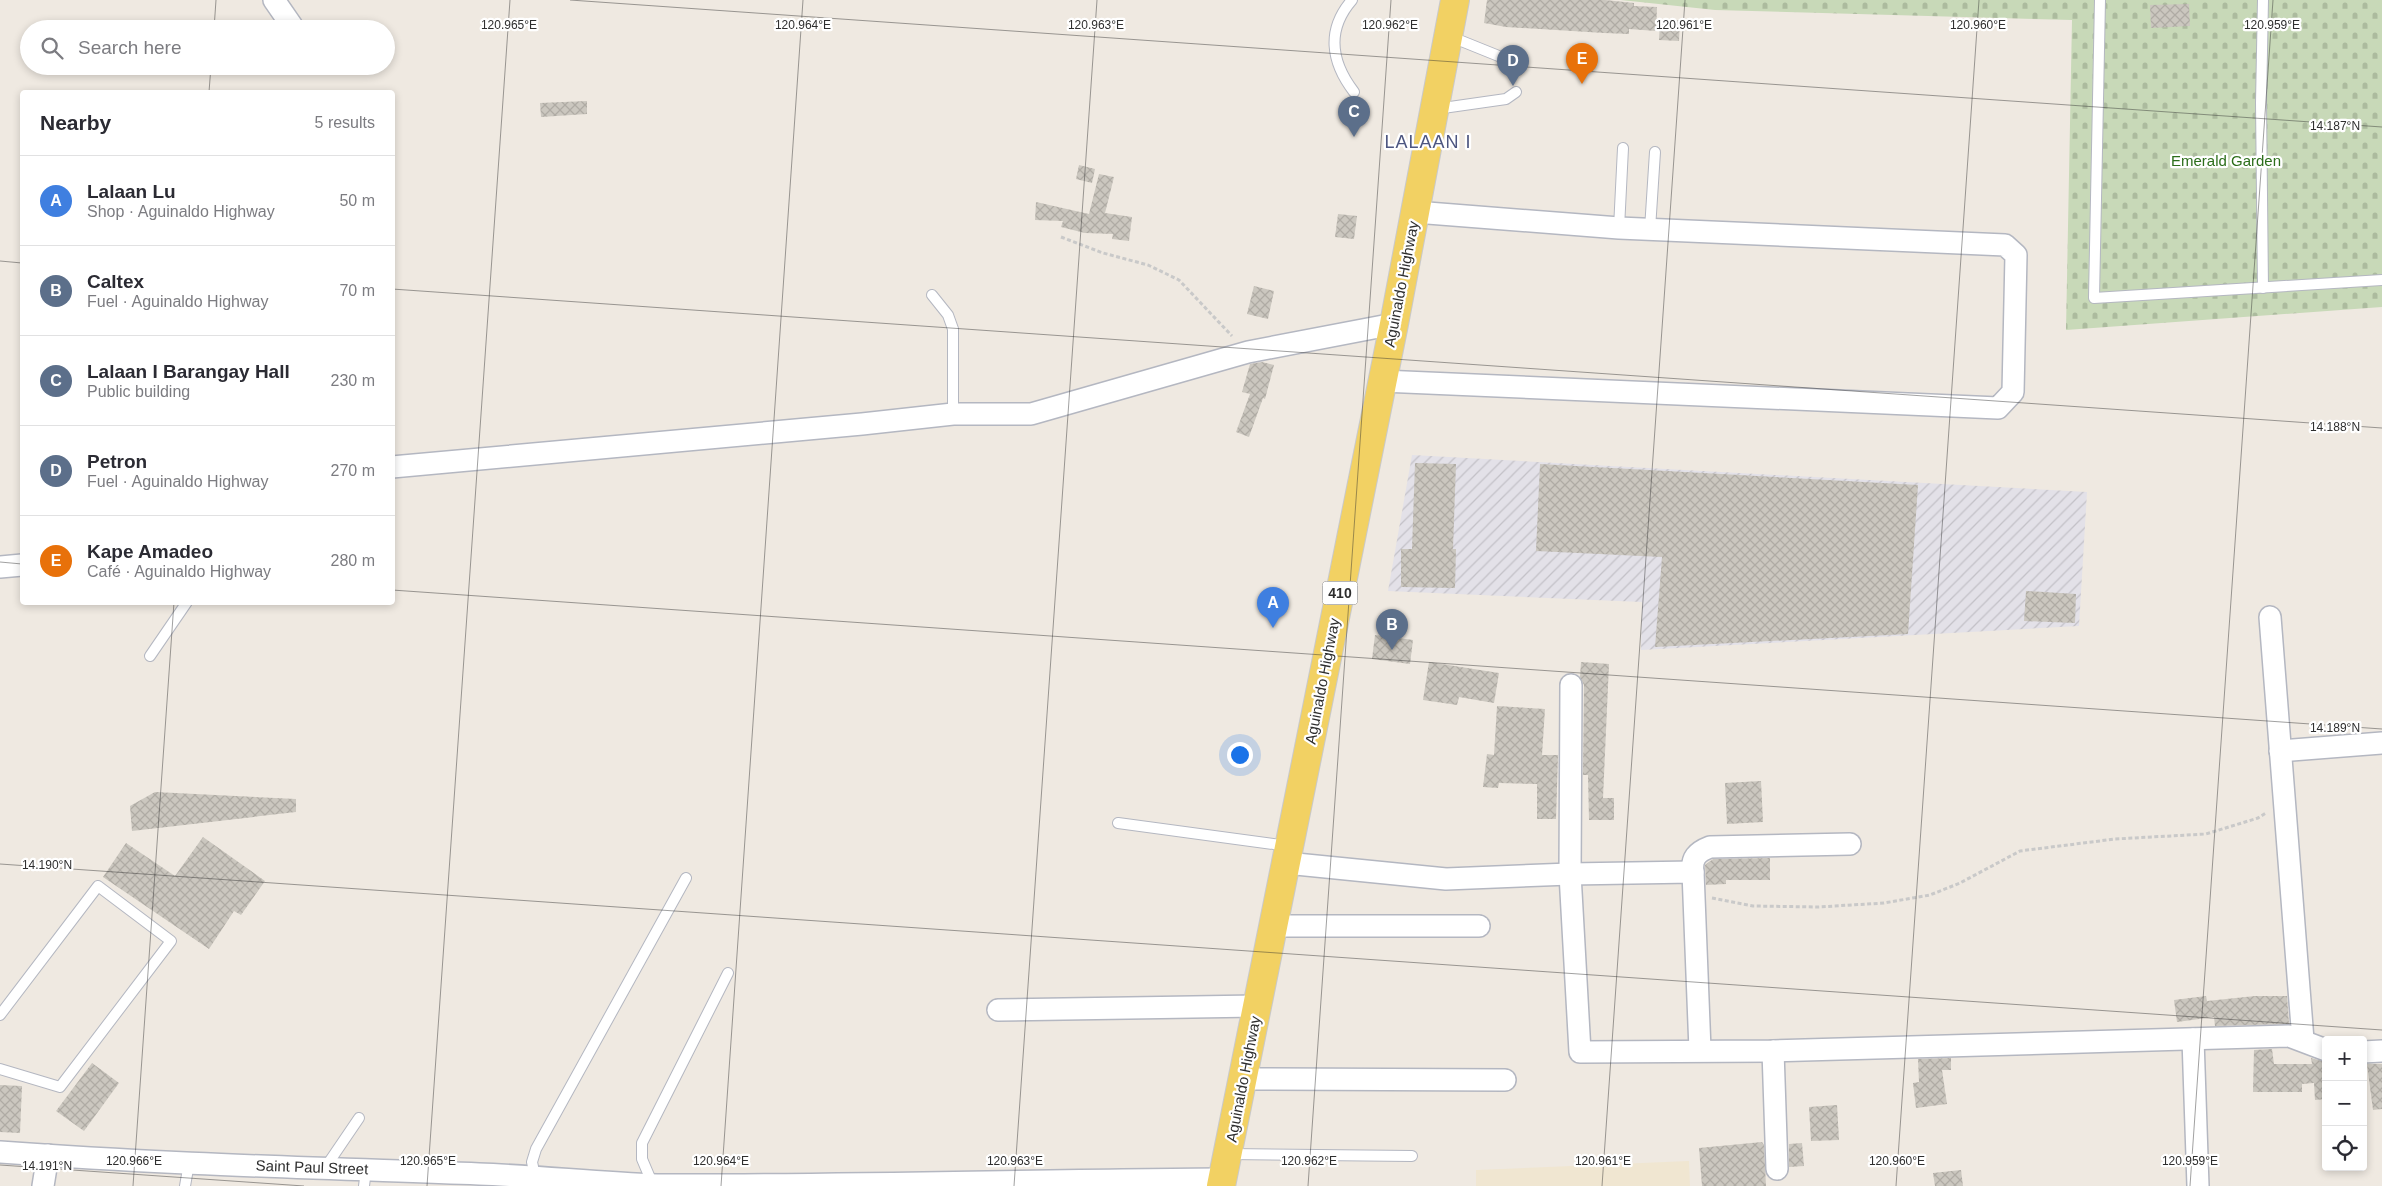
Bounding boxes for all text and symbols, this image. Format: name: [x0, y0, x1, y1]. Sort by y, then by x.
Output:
text: 120.965°E: [481, 18, 537, 32]
text: 120.964°E: [775, 18, 831, 32]
text: 120.963°E: [1068, 18, 1124, 32]
text: 120.962°E: [1362, 18, 1418, 32]
text: 120.961°E: [1656, 18, 1712, 32]
text: 120.960°E: [1950, 18, 2006, 32]
text: 120.959°E: [2244, 18, 2300, 32]
search box: [20, 20, 395, 75]
icon: search: [38, 34, 66, 62]
text: Search here: [78, 37, 182, 58]
pin: E: [1566, 43, 1598, 84]
pin: D: [1497, 45, 1529, 86]
pin: C: [1338, 96, 1370, 137]
text: Nearby: [40, 111, 111, 134]
text: 5 results: [315, 114, 375, 131]
text: 14.187°N: [2310, 119, 2360, 133]
district label: LALAAN I: [1384, 132, 1472, 152]
park label: Emerald Garden: [2171, 152, 2281, 169]
text: Lalaan Lu: [87, 181, 176, 202]
text: A: [50, 192, 62, 209]
text: 50 m: [339, 192, 375, 209]
text: Shop · Aguinaldo Highway: [87, 203, 275, 220]
street label: Aguinaldo Highway: [1380, 219, 1422, 349]
text: Caltex: [87, 271, 144, 292]
text: B: [50, 282, 62, 299]
text: 70 m: [339, 282, 375, 299]
text: Fuel · Aguinaldo Highway: [87, 293, 268, 310]
text: Lalaan I Barangay Hall: [87, 361, 290, 382]
text: C: [50, 372, 62, 389]
text: 230 m: [331, 372, 375, 389]
text: Public building: [87, 383, 190, 400]
text: 14.188°N: [2310, 420, 2360, 434]
text: Petron: [87, 451, 147, 472]
text: D: [50, 462, 62, 479]
text: 270 m: [331, 462, 375, 479]
text: Fuel · Aguinaldo Highway: [87, 473, 268, 490]
text: Kape Amadeo: [87, 541, 213, 562]
text: E: [51, 552, 61, 569]
text: 280 m: [331, 552, 375, 569]
text: Café · Aguinaldo Highway: [87, 563, 271, 580]
road number: 410: [1322, 582, 1358, 604]
pin: A: [1257, 587, 1289, 628]
pin: B: [1376, 609, 1408, 650]
street label: Aguinaldo Highway: [1301, 616, 1343, 746]
text: 14.189°N: [2310, 721, 2360, 735]
your location: [1227, 742, 1253, 768]
text: 14.190°N: [22, 858, 72, 872]
street label: Aguinaldo Highway: [1222, 1014, 1264, 1144]
map controls: [2322, 1036, 2367, 1171]
button: +: [2322, 1036, 2367, 1081]
button: −: [2322, 1081, 2367, 1126]
button: locate: [2322, 1126, 2367, 1171]
text: 120.966°E: [106, 1154, 162, 1168]
text: 120.965°E: [400, 1154, 456, 1168]
text: 120.964°E: [693, 1154, 749, 1168]
text: 120.963°E: [987, 1154, 1043, 1168]
text: 120.962°E: [1281, 1154, 1337, 1168]
text: 120.961°E: [1575, 1154, 1631, 1168]
text: 120.960°E: [1869, 1154, 1925, 1168]
text: 120.959°E: [2162, 1154, 2218, 1168]
street label: Saint Paul Street: [255, 1157, 369, 1177]
text: 14.191°N: [22, 1159, 72, 1173]

